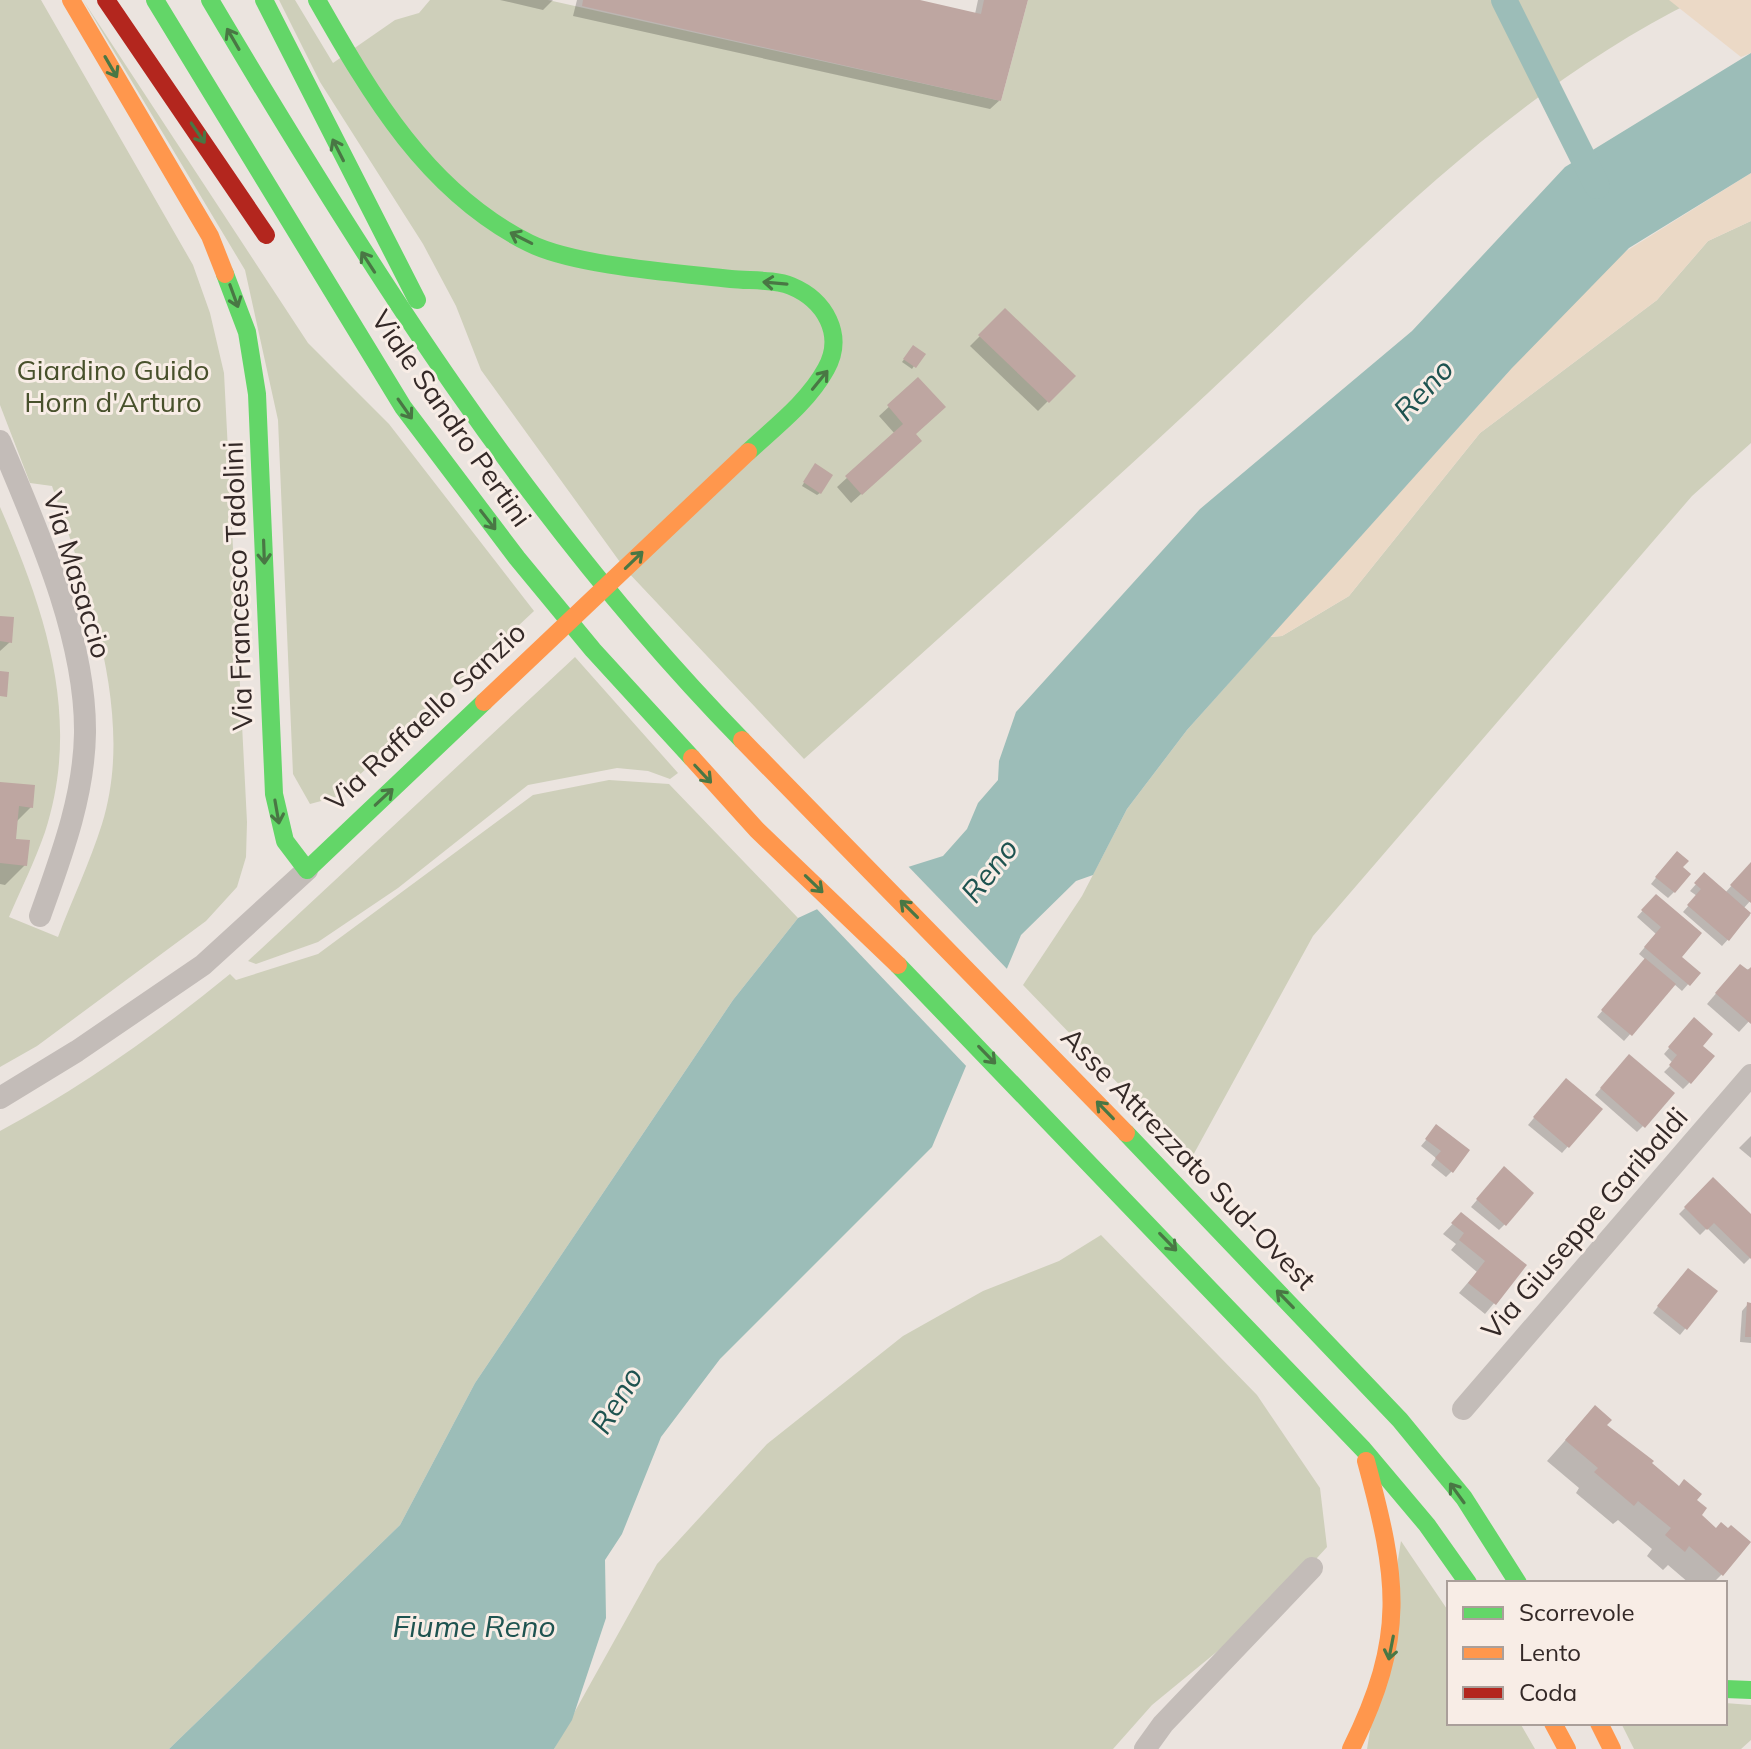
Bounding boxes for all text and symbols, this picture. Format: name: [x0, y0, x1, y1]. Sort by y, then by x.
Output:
one-way arrow: [225, 28, 241, 51]
one-way arrow: [103, 55, 119, 78]
one-way arrow: [190, 122, 206, 144]
one-way arrow: [329, 139, 345, 163]
one-way arrow: [509, 230, 533, 246]
one-way arrow: [359, 251, 376, 273]
one-way arrow: [762, 276, 789, 291]
one-way arrow: [228, 283, 242, 307]
street label: Viale Sandro Pertini: [364, 303, 540, 533]
water label: Reno: [1385, 350, 1461, 428]
park label: Giardino Guido Horn d'Arturo: [16, 352, 210, 419]
one-way arrow: [811, 369, 829, 390]
one-way arrow: [397, 397, 413, 420]
street label: Via Francesco Tadolini: [214, 441, 260, 731]
street label: Via Masaccio: [36, 488, 120, 662]
one-way arrow: [479, 509, 497, 530]
one-way arrow: [256, 538, 271, 565]
one-way arrow: [624, 551, 644, 570]
street label: Via Raffaello Sanzio: [318, 614, 532, 818]
one-way arrow: [694, 763, 712, 783]
one-way arrow: [374, 787, 394, 806]
one-way arrow: [270, 799, 285, 824]
water label: Reno: [952, 830, 1026, 910]
one-way arrow: [803, 875, 823, 893]
one-way arrow: [900, 900, 919, 919]
street label: Asse Attrezzato Sud-Ovest: [1054, 1019, 1324, 1297]
one-way arrow: [977, 1045, 996, 1064]
one-way arrow: [1096, 1100, 1115, 1120]
street label: Via Giuseppe Garibaldi: [1473, 1100, 1695, 1346]
one-way arrow: [1158, 1232, 1177, 1252]
one-way arrow: [1276, 1289, 1294, 1309]
water label: Reno: [581, 1360, 651, 1440]
one-way arrow: [1449, 1482, 1466, 1504]
legend: [1447, 1581, 1727, 1725]
text: Scorrevole: [1519, 1597, 1635, 1627]
water label: Fiume Reno: [392, 1607, 556, 1645]
one-way arrow: [1382, 1635, 1397, 1660]
text: Lento: [1519, 1637, 1581, 1667]
text: Coda: [1519, 1677, 1577, 1707]

